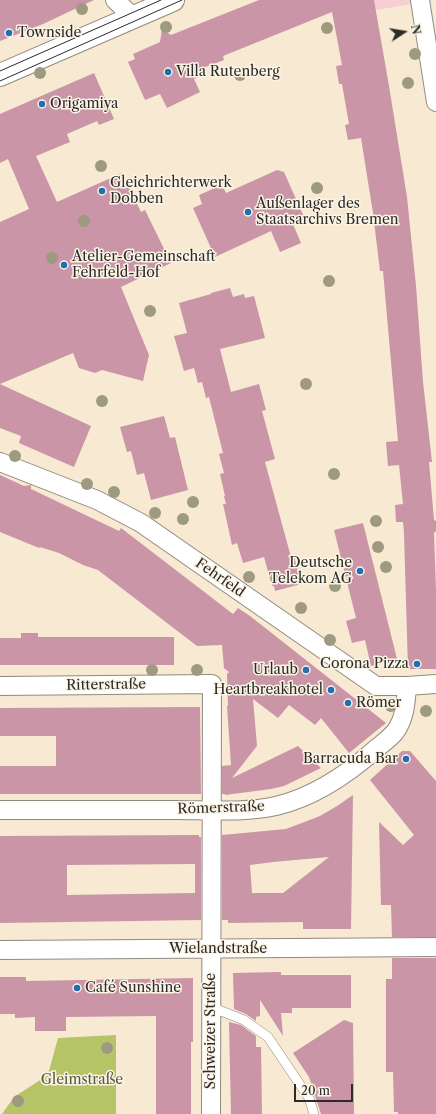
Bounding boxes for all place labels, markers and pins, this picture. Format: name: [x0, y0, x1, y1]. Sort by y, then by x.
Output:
place label: Townside: [17, 25, 81, 41]
marker: Townside: [4, 28, 14, 38]
place label: Villa Rutenberg: [176, 64, 280, 80]
marker: Villa Rutenberg: [163, 67, 173, 77]
place label: Origamiya: [50, 96, 118, 112]
marker: Origamiya: [37, 99, 47, 109]
place label: Gleichrichterwerk Dobben: [110, 175, 232, 208]
marker: Gleichrichterwerk Dobben: [97, 186, 107, 196]
place label: Außenlager des Staatsarchivs Bremen: [256, 196, 399, 228]
marker: Außenlager des Staatsarchivs Bremen: [243, 207, 253, 217]
place label: Atelier-Gemeinschaft Fehrfeld-Hof: [72, 249, 215, 282]
marker: Atelier-Gemeinschaft Fehrfeld-Hof: [59, 260, 69, 270]
place label: Deutsche Telekom AG: [269, 555, 352, 588]
marker: Deutsche Telekom AG: [355, 566, 365, 576]
place label: Corona Pizza: [320, 656, 409, 672]
marker: Corona Pizza: [412, 659, 422, 669]
place label: Urlaub: [253, 662, 298, 678]
marker: Urlaub: [301, 665, 311, 675]
place label: Heartbreakhotel: [213, 682, 323, 698]
marker: Heartbreakhotel: [326, 685, 336, 695]
place label: Römer: [356, 695, 401, 711]
marker: Römer: [343, 698, 353, 708]
place label: Barracuda Bar: [303, 751, 398, 767]
marker: Barracuda Bar: [401, 754, 411, 764]
place label: Café Sunshine: [85, 980, 181, 996]
marker: Café Sunshine: [72, 983, 82, 993]

